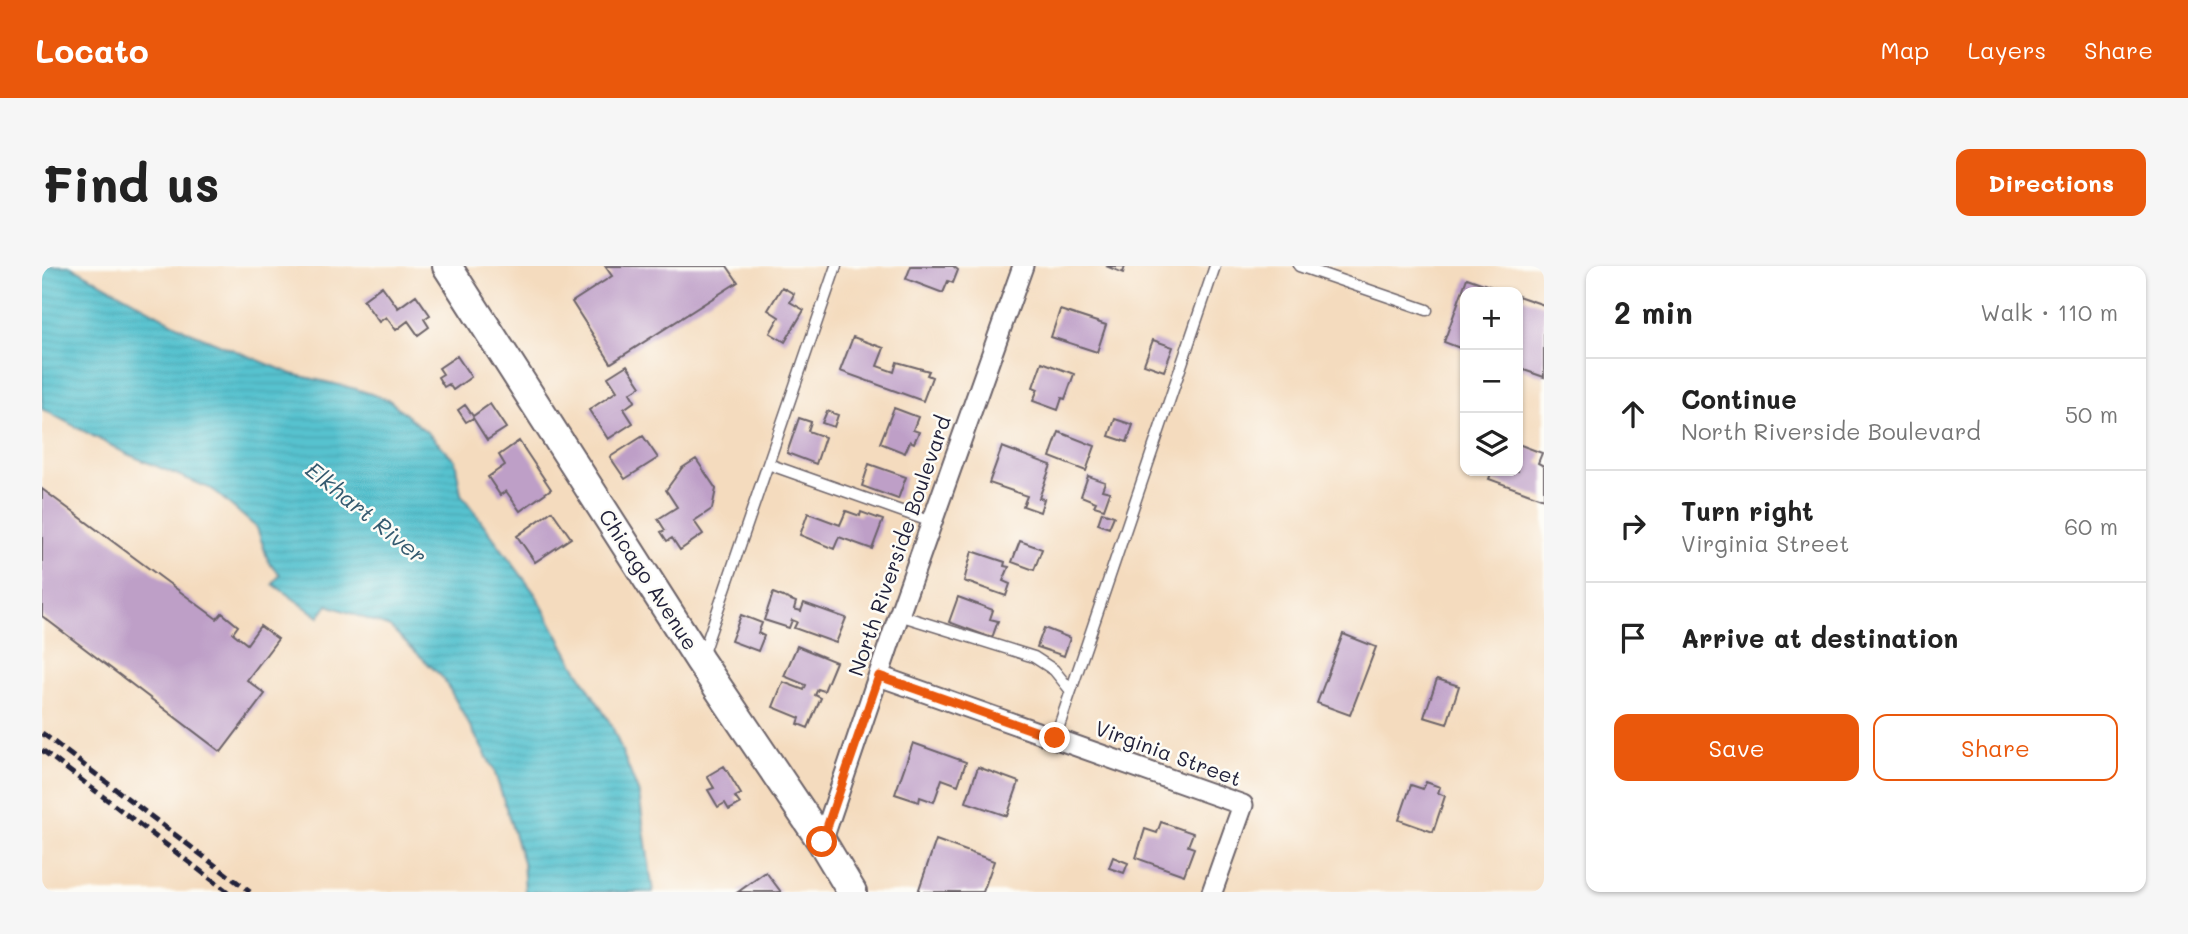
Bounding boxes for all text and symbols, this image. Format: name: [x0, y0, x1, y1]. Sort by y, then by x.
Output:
text: Locato: [35, 28, 149, 71]
text: Map: [1881, 34, 1929, 65]
text: Layers: [1967, 34, 2046, 65]
text: Share: [2084, 34, 2153, 65]
button: Directions: [1956, 149, 2146, 216]
text: Find us: [42, 151, 220, 214]
map controls: [1460, 287, 1523, 476]
button: +: [1460, 287, 1523, 350]
text: 2 min: [1614, 292, 1693, 332]
text: Walk · 110 m: [1980, 297, 2118, 327]
button: −: [1460, 350, 1523, 413]
text: Continue: [1681, 382, 1797, 416]
icon: ahead: [1614, 395, 1652, 433]
text: 50 m: [2065, 399, 2118, 429]
street label: North Riverside Boulevard: [841, 412, 956, 679]
button: layers: [1460, 413, 1523, 476]
text: North Riverside Boulevard: [1681, 416, 1981, 446]
water label: Elkhart River: [300, 454, 433, 570]
text: Turn right: [1681, 494, 1814, 528]
street label: Chicago Avenue: [594, 504, 705, 655]
icon: right: [1614, 507, 1652, 545]
text: 60 m: [2064, 511, 2118, 541]
text: Virginia Street: [1681, 528, 1849, 558]
icon: arrive: [1614, 619, 1652, 657]
text: Arrive at destination: [1681, 621, 1958, 655]
street label: Virginia Street: [1092, 714, 1245, 792]
button: Save: [1614, 714, 1859, 781]
button: Share: [1873, 714, 2118, 781]
route end: [1039, 722, 1070, 753]
route start: [806, 826, 837, 857]

